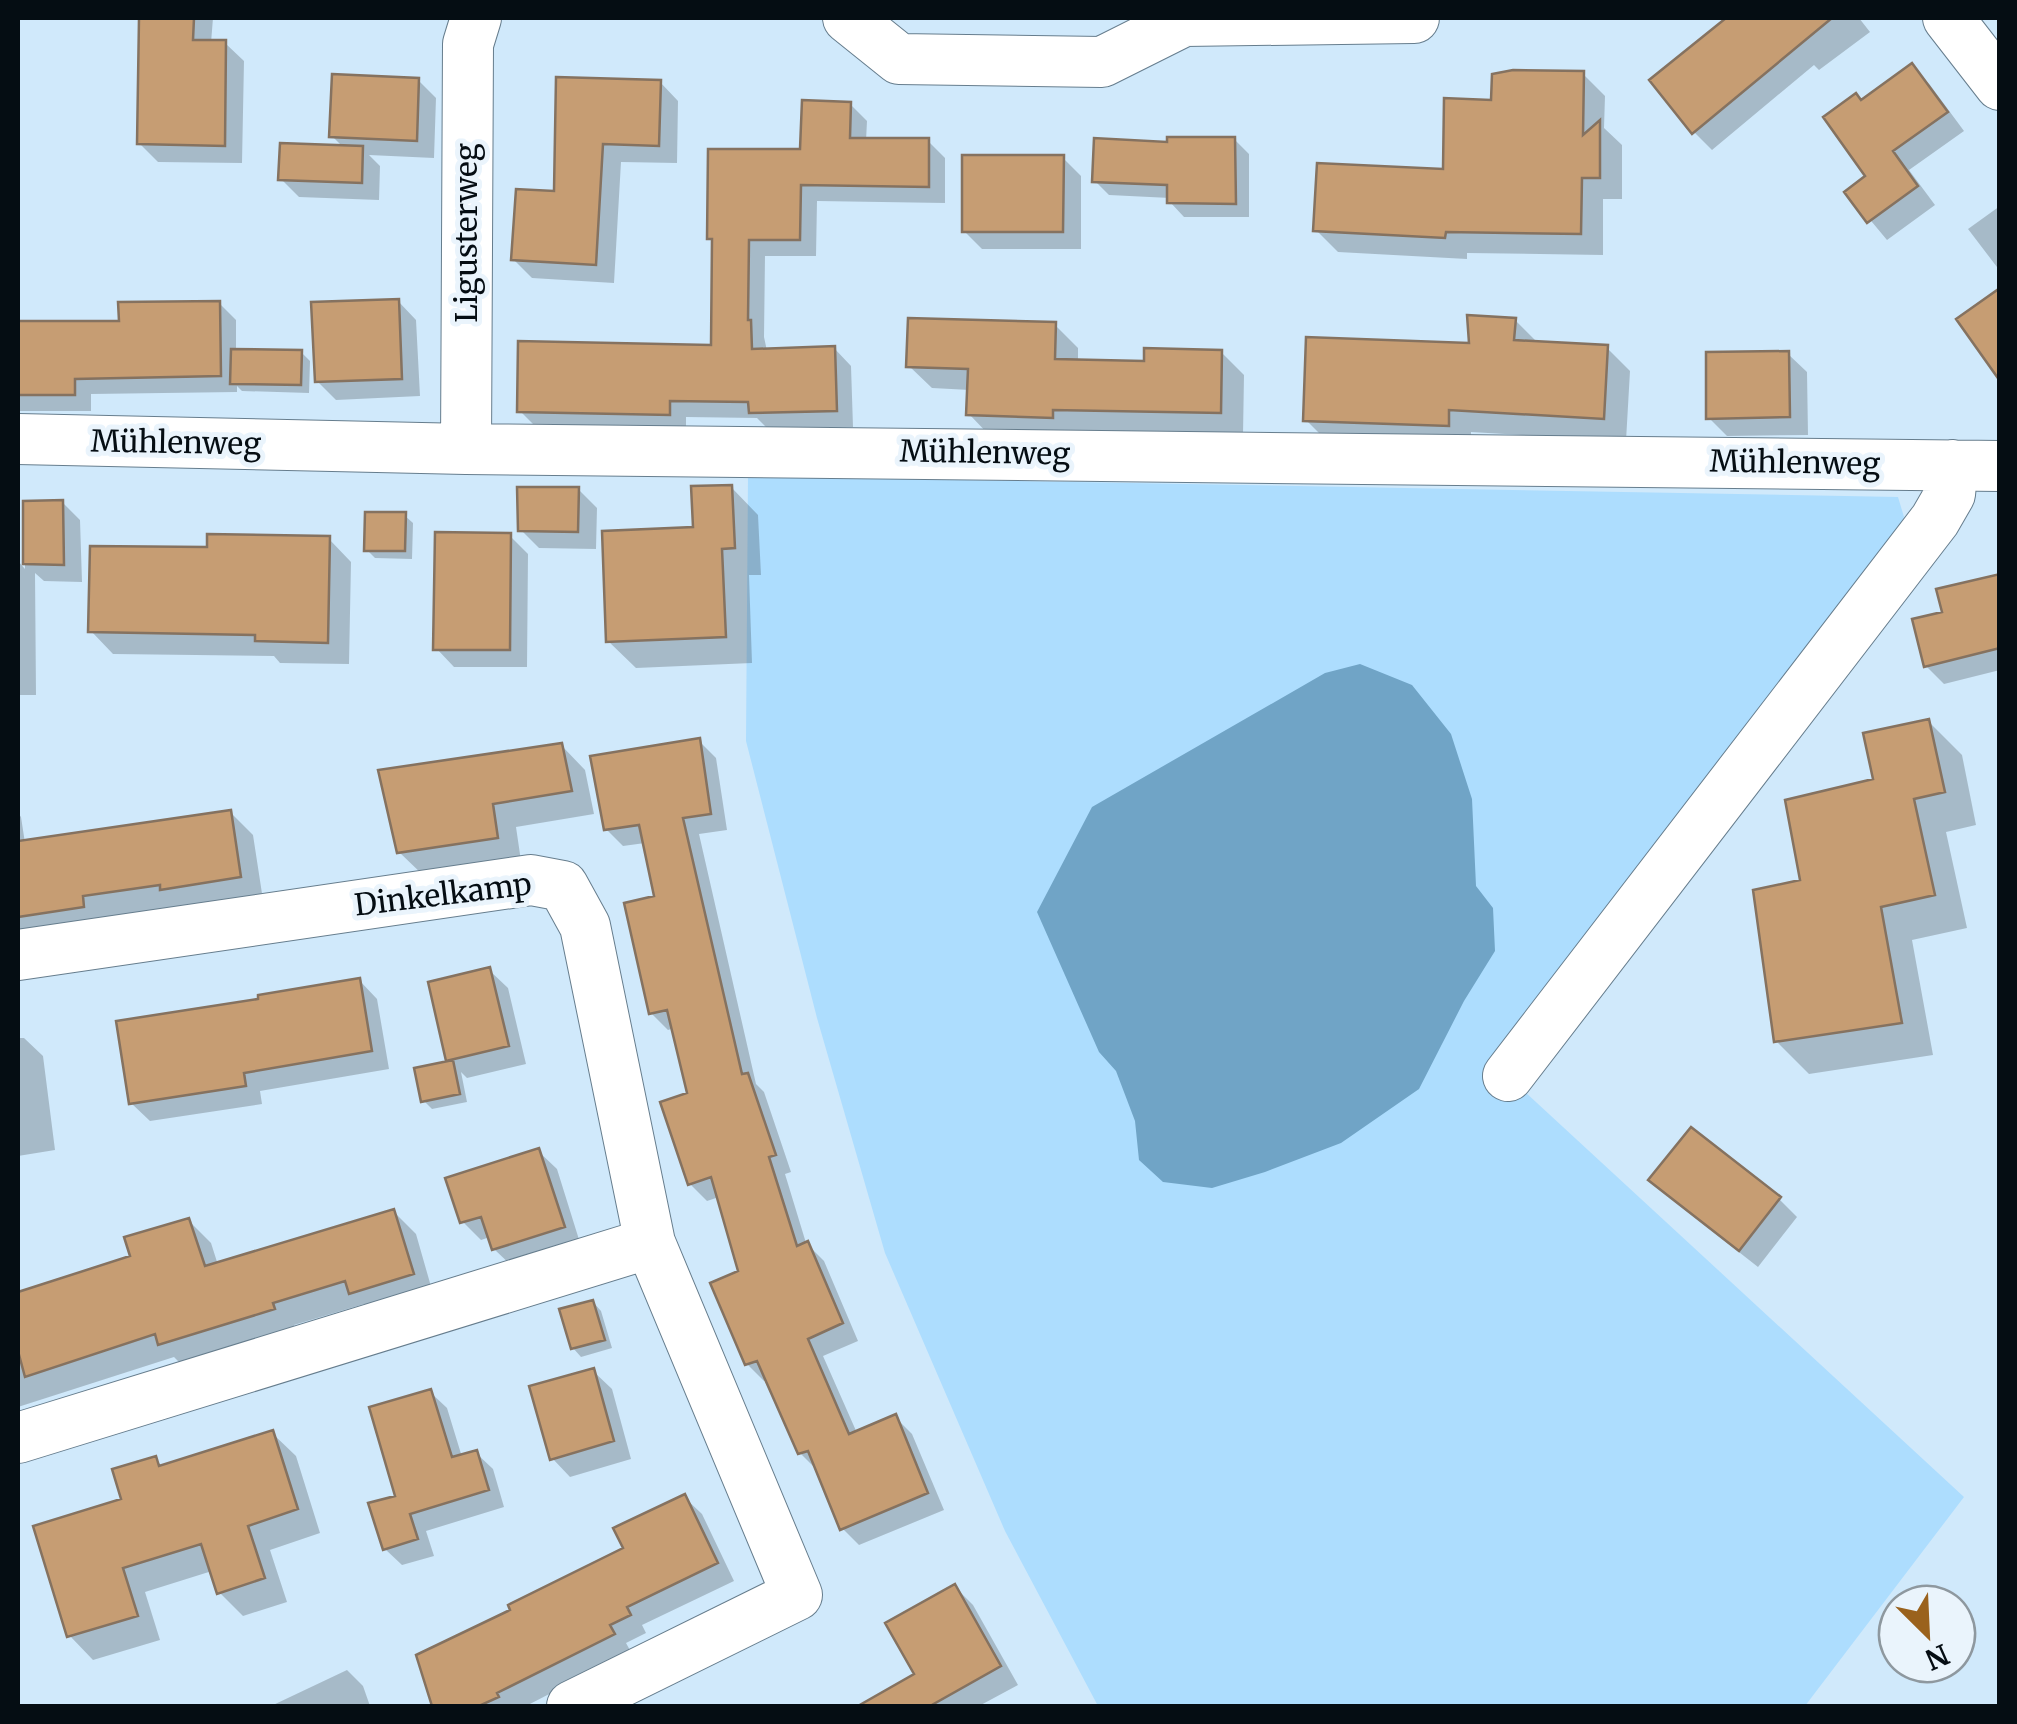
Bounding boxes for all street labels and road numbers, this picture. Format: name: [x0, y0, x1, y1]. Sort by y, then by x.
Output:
street label: Ligusterweg: [447, 143, 485, 323]
street label: Mühlenweg: [90, 422, 262, 462]
street label: Mühlenweg: [899, 432, 1071, 472]
street label: Mühlenweg: [1709, 442, 1881, 482]
street label: Dinkelkamp: [352, 864, 534, 924]

